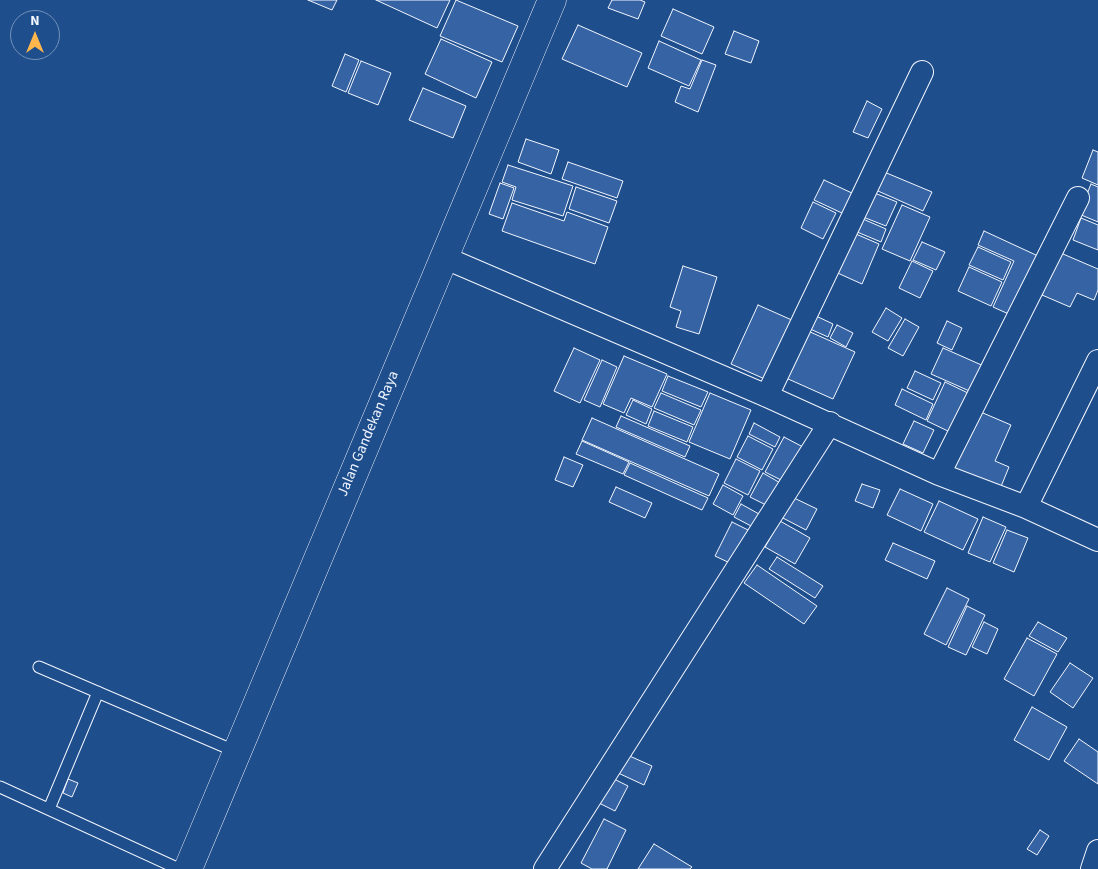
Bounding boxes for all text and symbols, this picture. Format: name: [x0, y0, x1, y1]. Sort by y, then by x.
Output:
north arrow: [10, 10, 60, 60]
text: N: [30, 11, 40, 31]
street label: Jalan Gandekan Raya: [334, 369, 404, 499]

